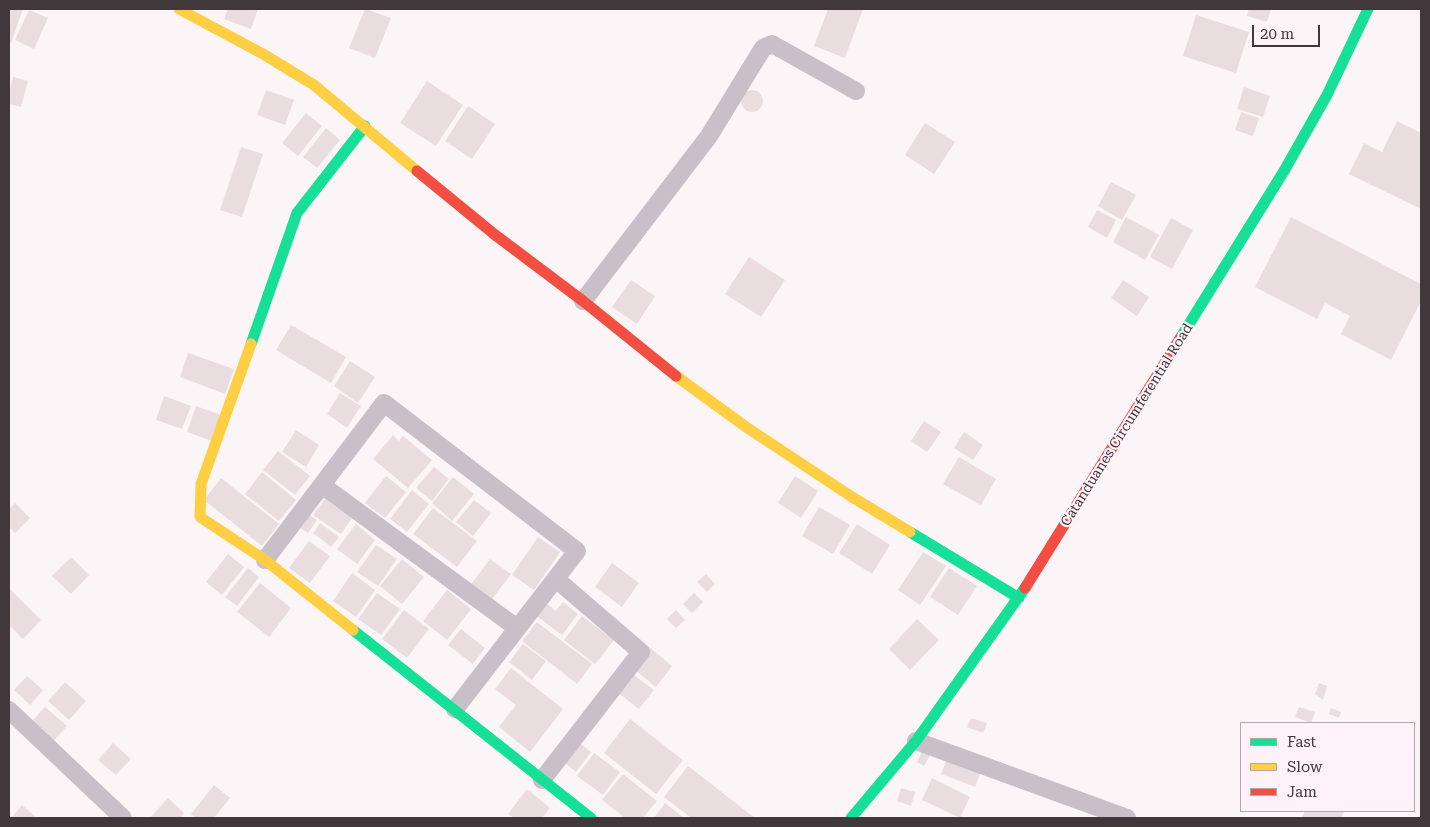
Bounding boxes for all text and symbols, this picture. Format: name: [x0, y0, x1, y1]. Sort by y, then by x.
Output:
scale bar: [1255, 15, 1322, 47]
text: 20 m: [1260, 25, 1294, 43]
street label: Catanduanes Circumferential Road: [1057, 320, 1197, 530]
legend: [1240, 722, 1415, 812]
text: Fast: [1287, 733, 1316, 751]
text: Slow: [1287, 758, 1322, 776]
text: Jam: [1287, 783, 1317, 801]

